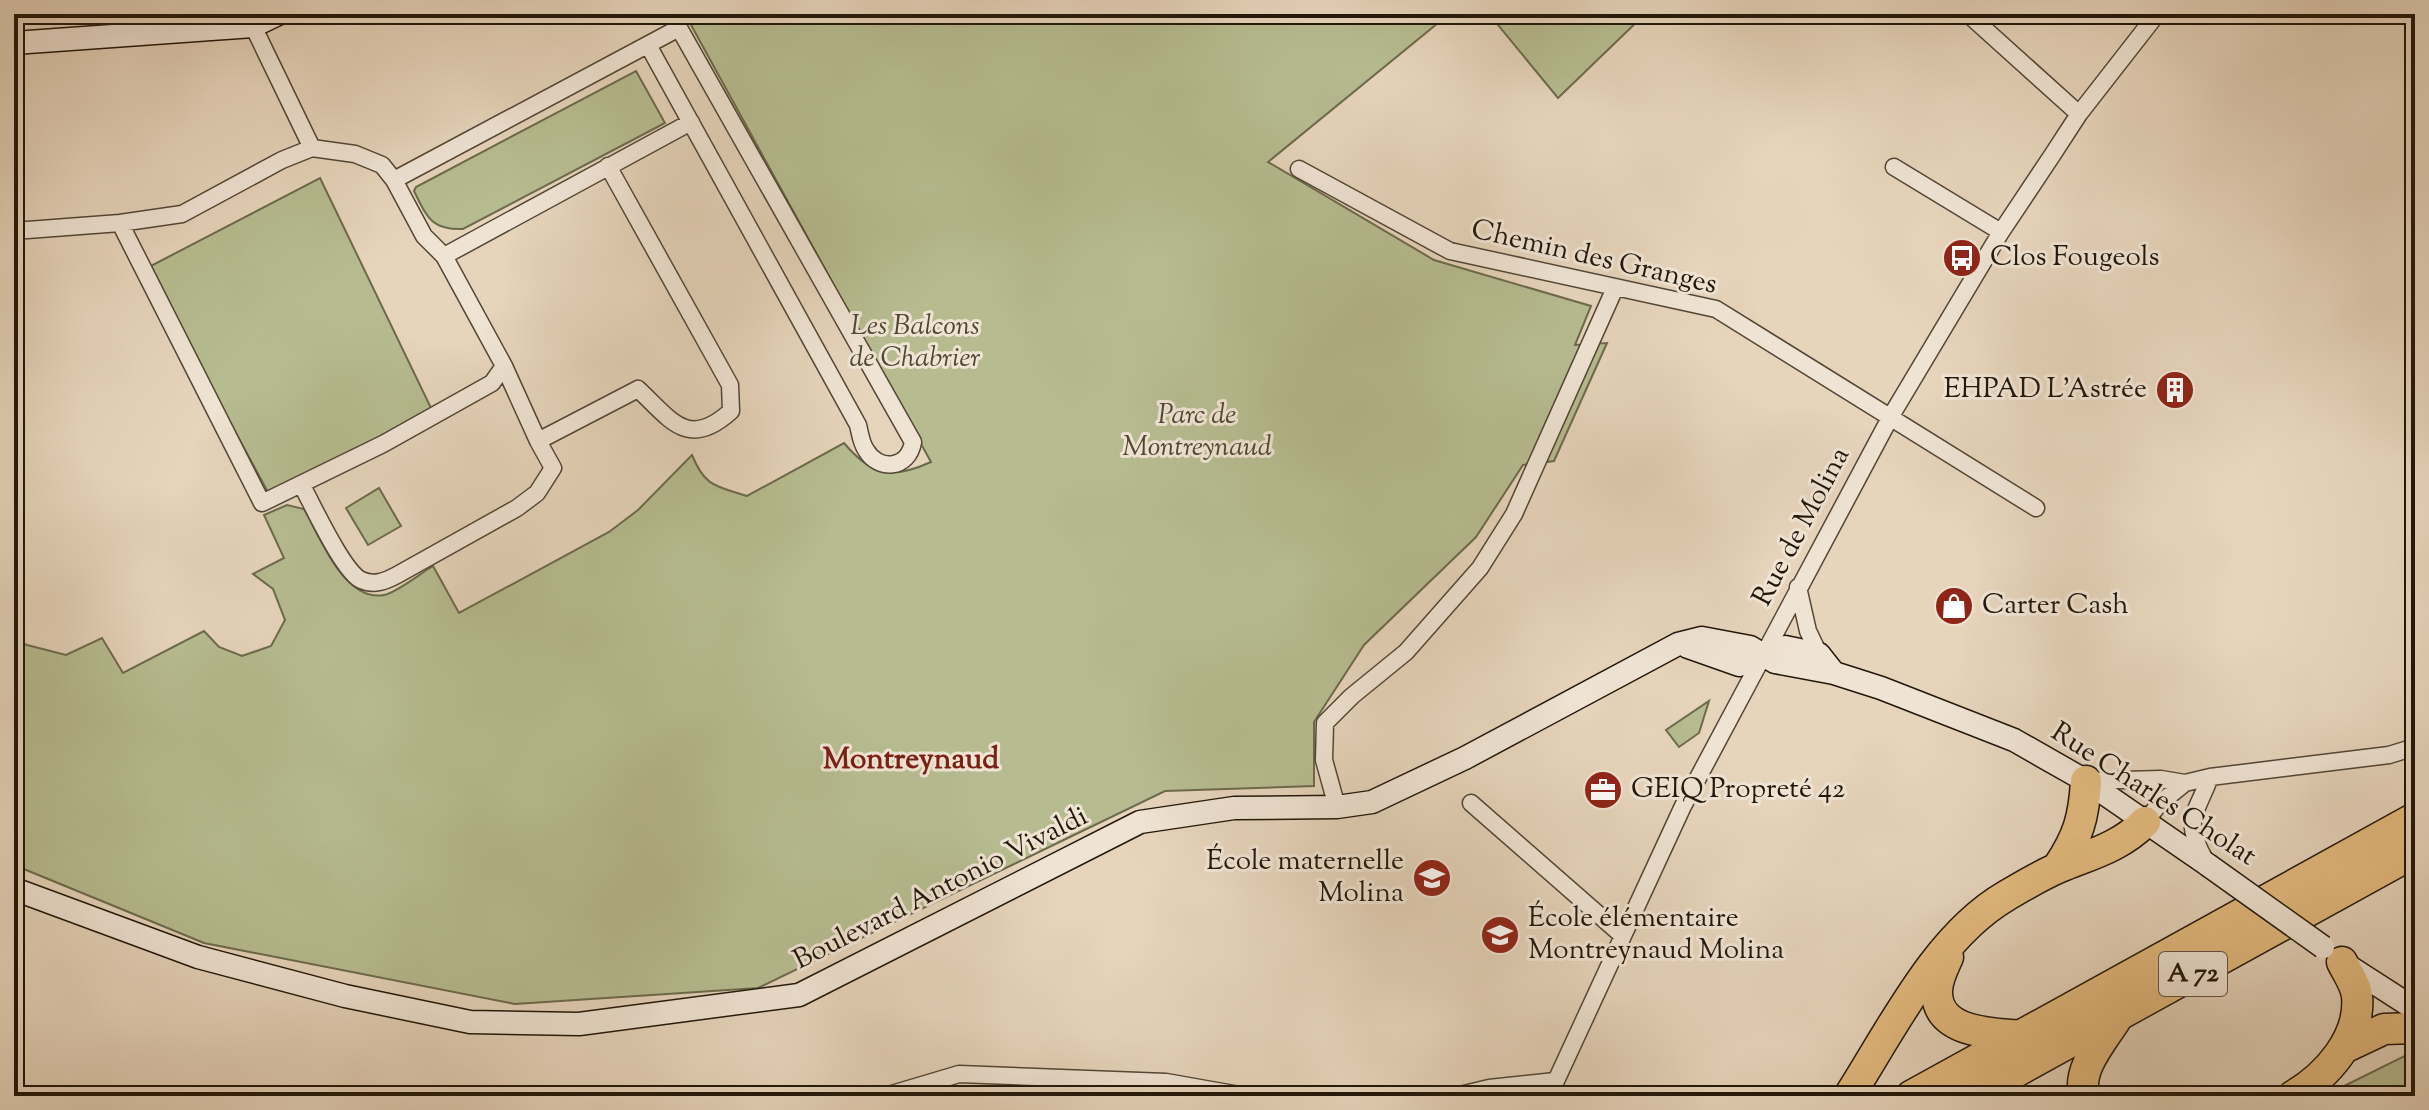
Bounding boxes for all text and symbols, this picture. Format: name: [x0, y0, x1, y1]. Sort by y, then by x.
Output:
street label: Chemin des Granges: [1467, 210, 1721, 306]
bus stop icon: Clos Fougeols: [1941, 237, 1983, 279]
place label: Clos Fougeols: [1990, 238, 2160, 278]
park label: Les Balcons de Chabrier: [850, 307, 980, 379]
building icon: EHPAD L'Astrée: [2154, 369, 2196, 411]
place label: EHPAD L'Astrée: [1944, 370, 2147, 410]
park label: Parc de Montreynaud: [1122, 396, 1272, 468]
street label: Rue de Molina: [1743, 440, 1861, 614]
shop icon: Carter Cash: [1933, 585, 1975, 627]
place label: Carter Cash: [1982, 586, 2129, 626]
street label: Rue Charles Cholat: [2042, 713, 2264, 877]
district label: Montreynaud: [823, 739, 999, 782]
office icon: GEIQ Propreté 42: [1582, 769, 1624, 811]
place label: GEIQ Propreté 42: [1631, 770, 1845, 810]
street label: Boulevard Antonio Vivaldi: [787, 797, 1095, 981]
place label: École maternelle Molina: [1206, 842, 1404, 914]
school or university icon: École maternelle Molina: [1411, 857, 1453, 899]
place label: École élémentaire Montreynaud Molina: [1528, 899, 1784, 971]
school or university icon: École élémentaire Montreynaud Molina: [1479, 914, 1521, 956]
road number: A 72: [2159, 952, 2227, 996]

